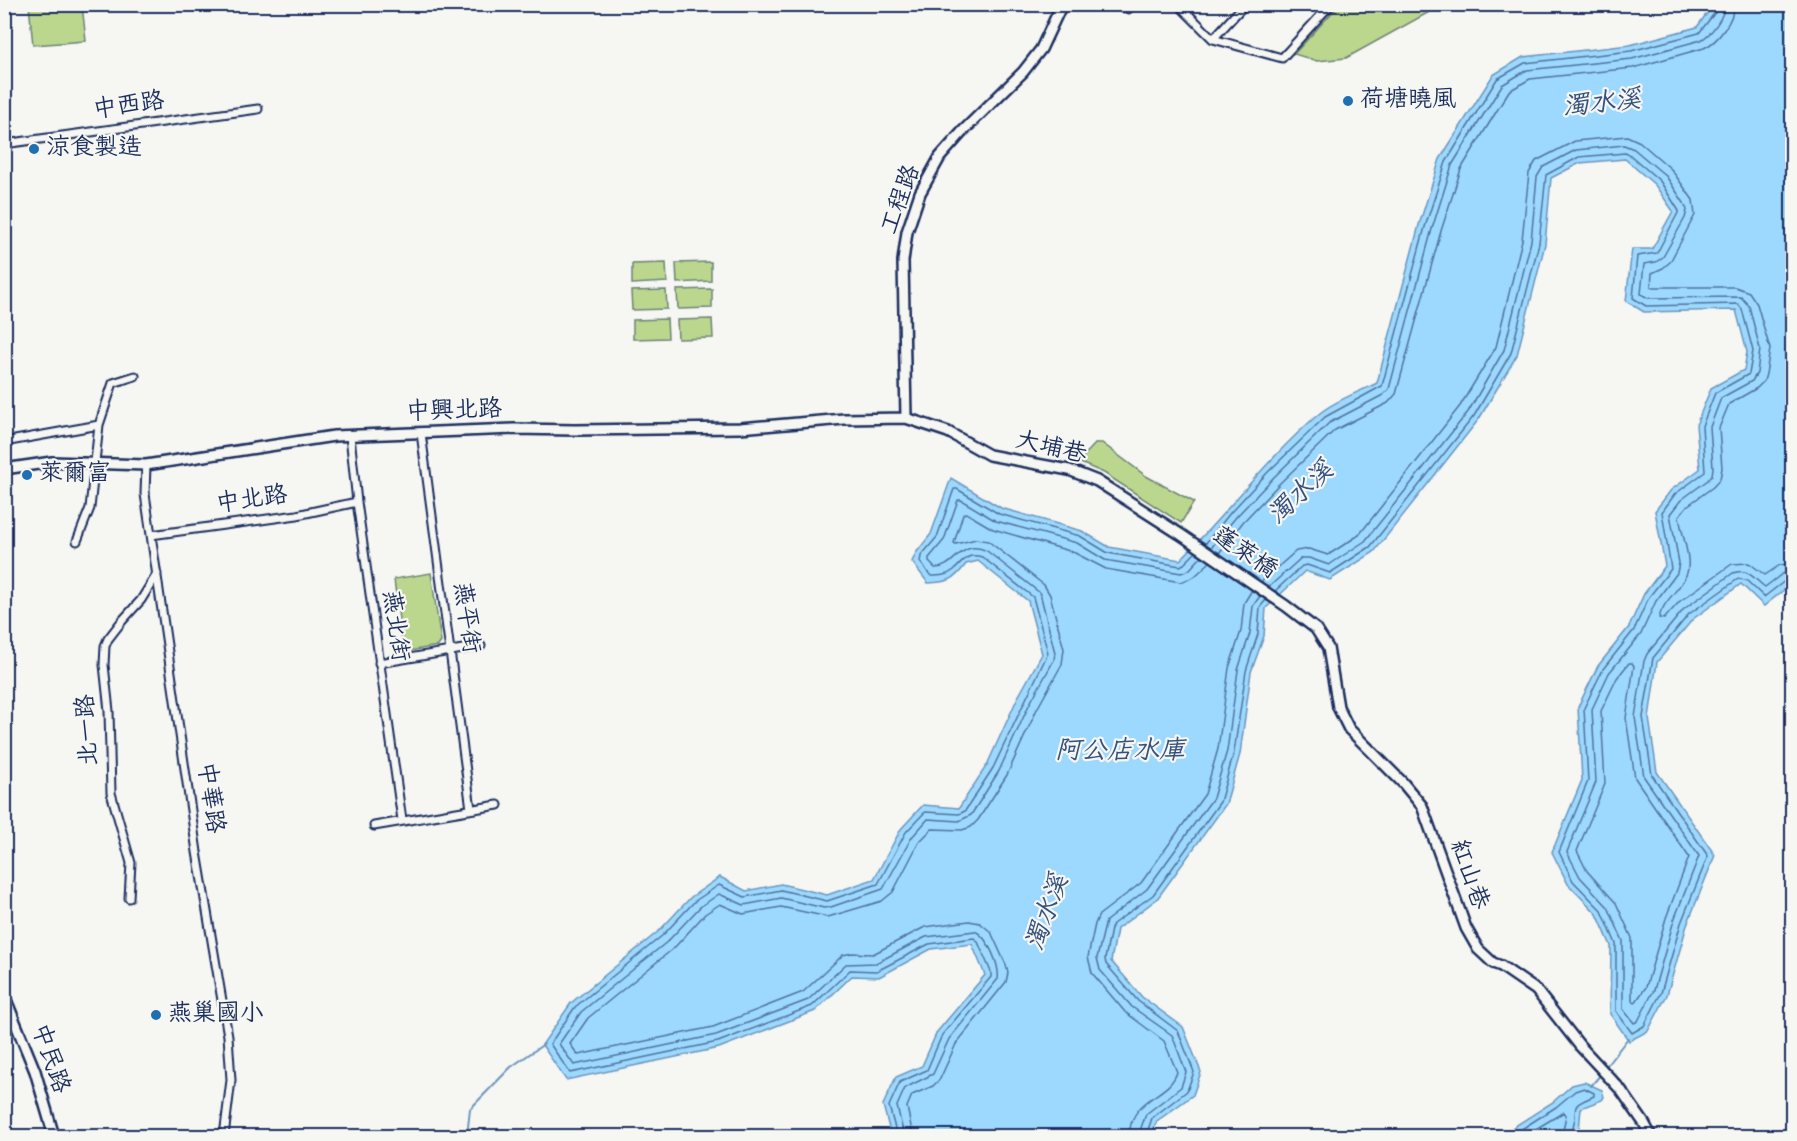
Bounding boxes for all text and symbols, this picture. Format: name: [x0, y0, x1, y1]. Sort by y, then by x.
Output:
water label: 濁水溪: [1561, 82, 1645, 127]
place label: 荷塘曉風: [1360, 84, 1456, 118]
street label: 中西路: [91, 85, 167, 129]
marker: 荷塘曉風: [1341, 94, 1355, 108]
place label: 涼食製造: [46, 132, 142, 166]
marker: 涼食製造: [27, 142, 41, 156]
street label: 工程路: [874, 160, 930, 240]
street label: 中興北路: [405, 393, 503, 431]
street label: 大埔巷: [1012, 424, 1090, 474]
water label: 濁水溪: [1261, 453, 1345, 534]
place label: 萊爾富: [39, 458, 111, 492]
marker: 萊爾富: [20, 468, 34, 482]
street label: 中北路: [214, 479, 290, 523]
street label: 蓬萊橋: [1205, 520, 1283, 588]
street label: 燕平街: [443, 580, 487, 656]
street label: 燕北街: [372, 588, 416, 664]
street label: 北一路: [70, 693, 108, 767]
water label: 阿公店水庫: [1055, 734, 1187, 771]
street label: 中華路: [187, 760, 231, 836]
street label: 紅山巷: [1440, 835, 1496, 915]
water label: 濁水溪: [1018, 868, 1080, 956]
place label: 燕巢國小: [168, 998, 264, 1032]
marker: 燕巢國小: [149, 1008, 163, 1022]
street label: 中民路: [21, 1019, 77, 1099]

